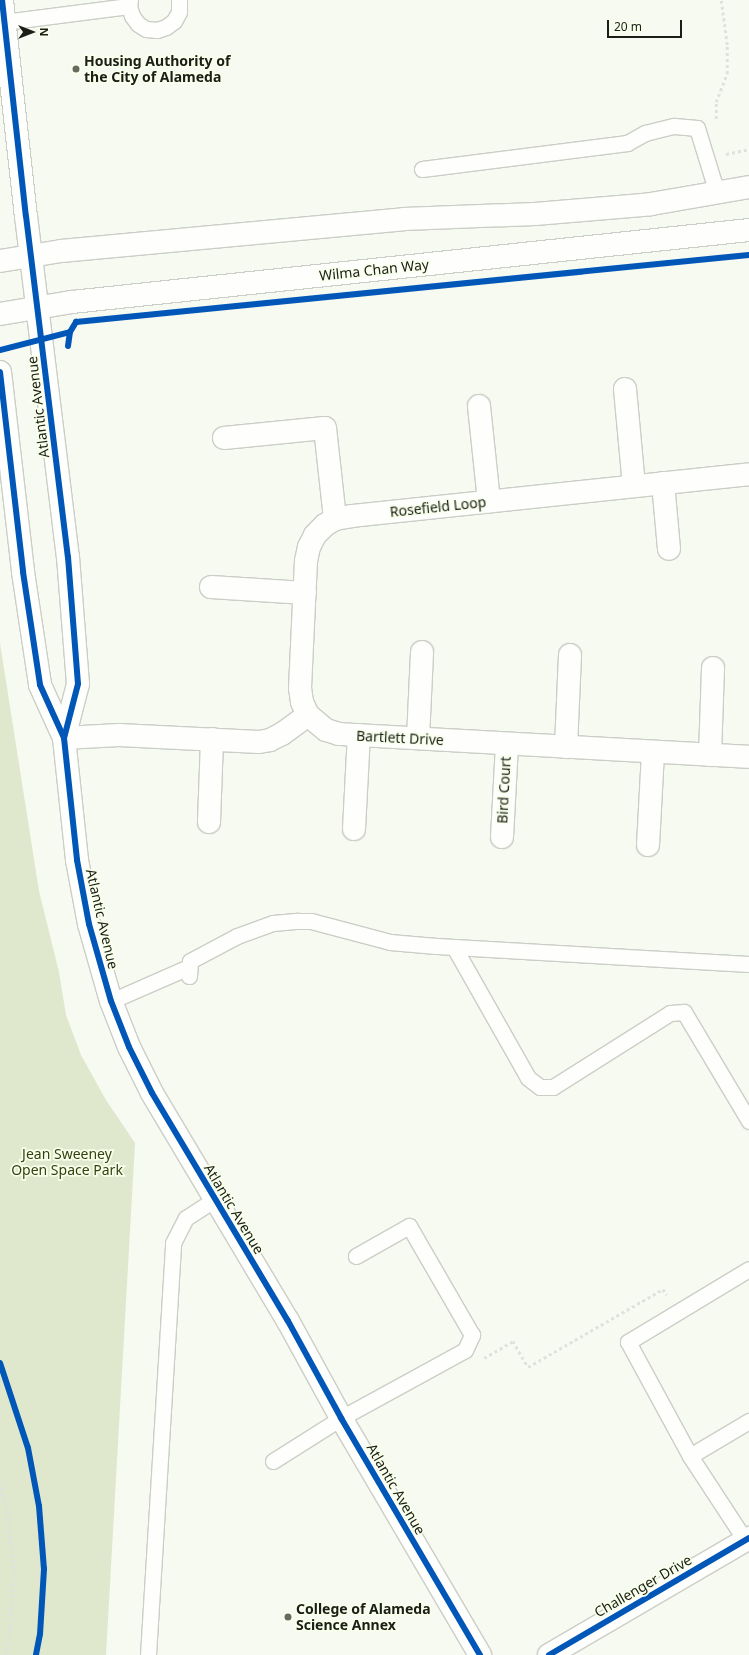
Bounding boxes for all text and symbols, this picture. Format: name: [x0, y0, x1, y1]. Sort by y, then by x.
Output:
north arrow: [12, 12, 52, 52]
scale bar: [609, 12, 684, 38]
text: 20 m: [614, 18, 642, 35]
text: N: [37, 28, 52, 36]
place label: Housing Authority of the City of Alameda: [84, 53, 230, 86]
marker: Housing Authority of the City of Alameda: [71, 64, 81, 74]
street label: Wilma Chan Way: [318, 256, 430, 284]
street label: Atlantic Avenue: [23, 355, 53, 459]
street label: Rosefield Loop: [389, 494, 487, 520]
street label: Bartlett Drive: [356, 727, 444, 749]
street label: Bird Court: [494, 756, 514, 824]
street label: Atlantic Avenue: [82, 867, 122, 971]
park label: Jean Sweeney Open Space Park: [11, 1146, 123, 1178]
street label: Atlantic Avenue: [200, 1161, 268, 1257]
street label: Atlantic Avenue: [363, 1441, 429, 1537]
street label: Challenger Drive: [591, 1551, 695, 1621]
place label: College of Alameda Science Annex: [296, 1601, 431, 1634]
marker: College of Alameda Science Annex: [283, 1612, 293, 1622]

